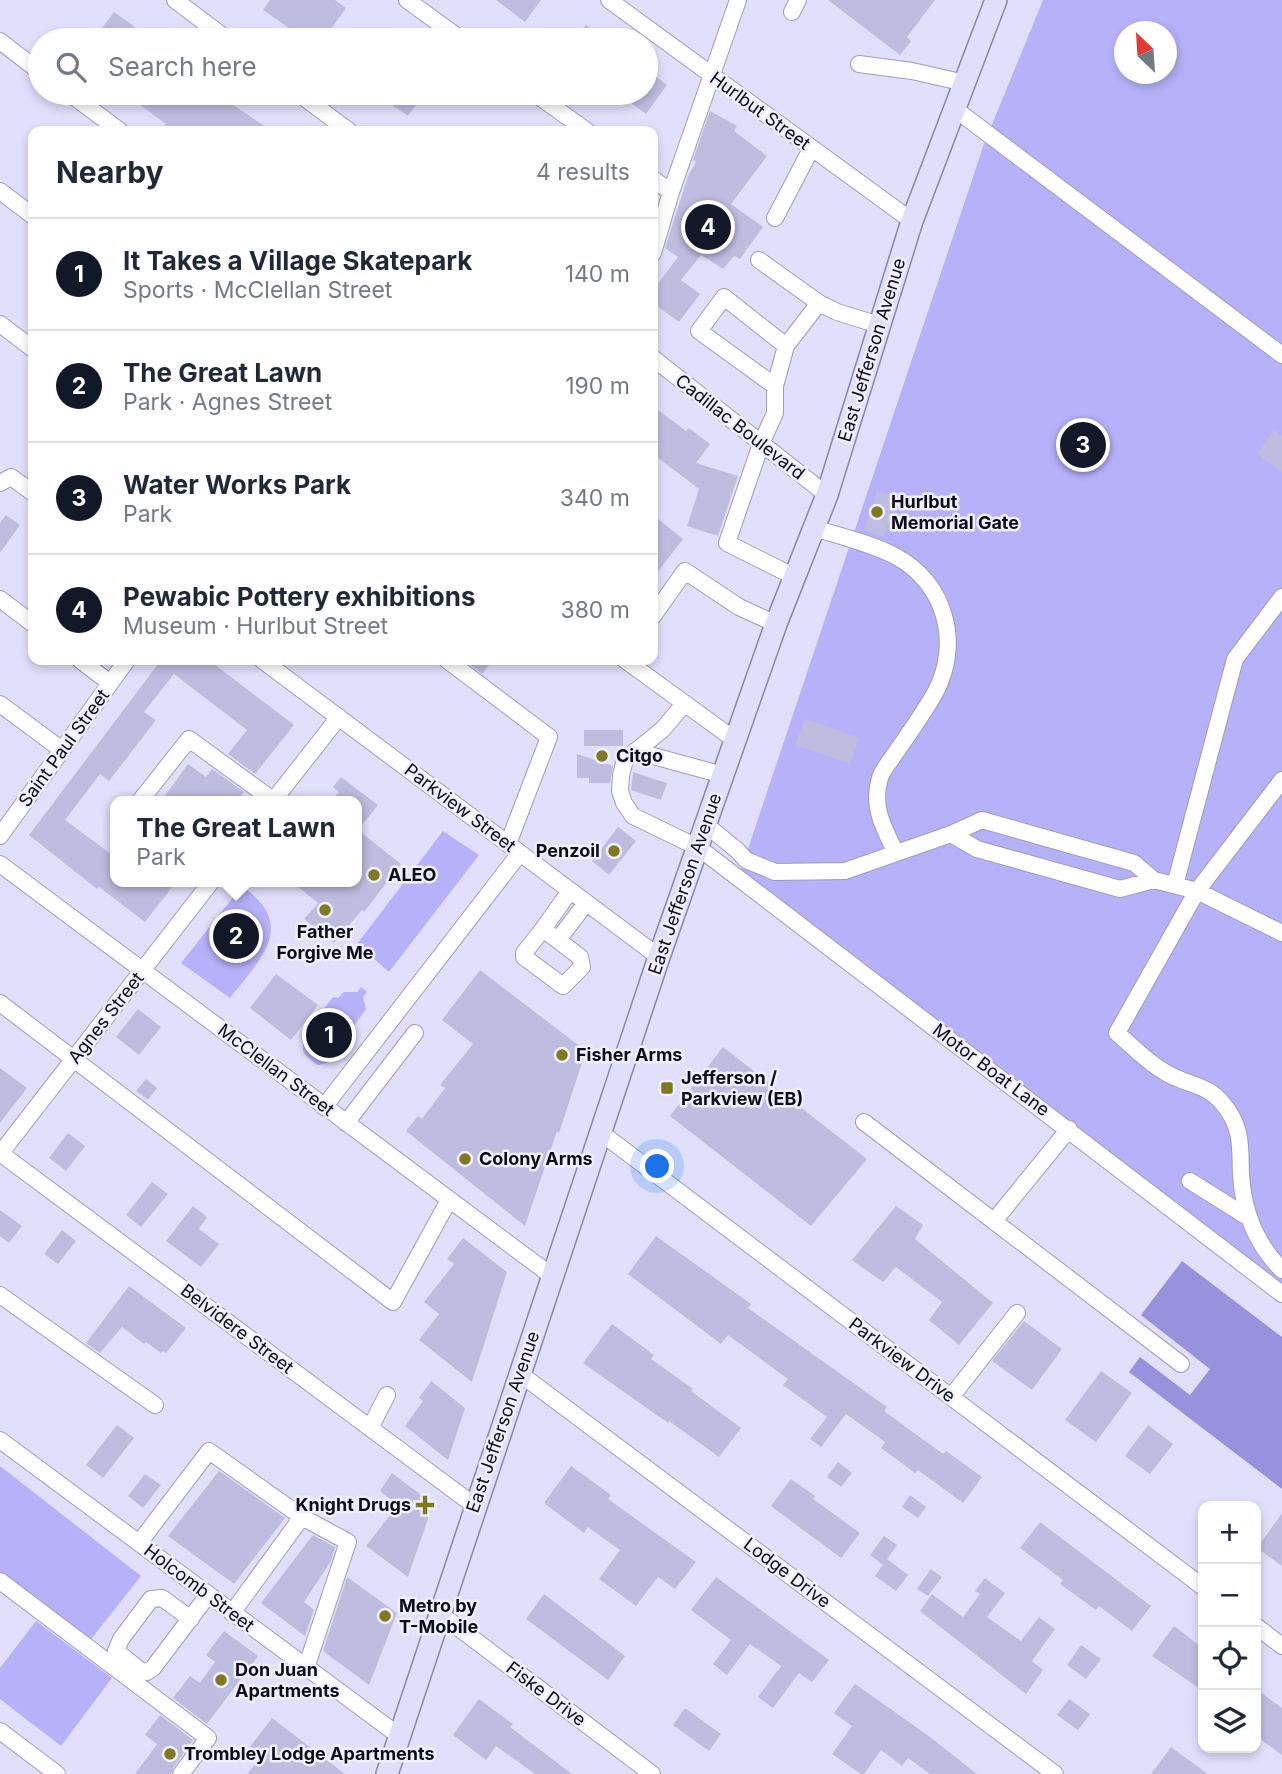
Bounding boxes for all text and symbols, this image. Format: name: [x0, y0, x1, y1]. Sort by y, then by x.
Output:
north arrow: [1114, 21, 1177, 84]
search box: [28, 28, 658, 105]
icon: search: [52, 48, 90, 86]
text: Search here: [108, 51, 257, 82]
street label: Hurlbut Street: [706, 67, 815, 154]
text: Nearby: [56, 154, 164, 190]
text: 4 results: [536, 158, 630, 186]
pin: 4: [685, 201, 731, 253]
text: It Takes a Village Skatepark: [123, 245, 472, 276]
street label: East Jefferson Avenue: [834, 256, 909, 444]
text: 1: [74, 260, 84, 288]
text: 140 m: [565, 260, 630, 288]
text: Sports · McClellan Street: [123, 276, 392, 304]
text: The Great Lawn: [123, 357, 322, 388]
street label: Cadillac Boulevard: [672, 370, 809, 484]
text: 2: [72, 372, 86, 400]
text: 190 m: [565, 372, 630, 400]
text: Park · Agnes Street: [123, 388, 332, 416]
pin: 3: [1060, 419, 1106, 471]
text: Water Works Park: [123, 469, 351, 500]
text: 3: [72, 484, 86, 512]
text: 340 m: [560, 484, 630, 512]
place label: Hurlbut Memorial Gate: [891, 491, 1019, 533]
text: Park: [123, 500, 172, 528]
marker: Hurlbut Memorial Gate: [869, 504, 885, 520]
text: Pewabic Pottery exhibitions: [123, 581, 476, 612]
text: 4: [71, 596, 87, 624]
text: 380 m: [560, 596, 630, 624]
text: Museum · Hurlbut Street: [123, 612, 388, 640]
street label: Saint Paul Street: [14, 685, 113, 811]
place label: Citgo: [616, 745, 663, 766]
marker: Citgo: [594, 748, 610, 764]
street label: Parkview Street: [401, 759, 520, 856]
street label: East Jefferson Avenue: [644, 790, 726, 977]
popup: [110, 796, 362, 887]
text: The Great Lawn: [136, 812, 336, 843]
place label: Penzoil: [536, 840, 600, 861]
text: Park: [136, 843, 186, 871]
marker: Penzoil: [606, 843, 622, 859]
place label: ALEO: [388, 864, 437, 885]
marker: ALEO: [366, 867, 382, 883]
marker: Father Forgive Me: [317, 902, 333, 918]
pin: 2: [213, 910, 259, 962]
place label: Father Forgive Me: [276, 921, 374, 963]
street label: Agnes Street: [63, 968, 148, 1067]
pin: 1: [306, 1009, 352, 1061]
street label: McClellan Street: [214, 1019, 339, 1120]
street label: Motor Boat Lane: [929, 1019, 1054, 1120]
place label: Fisher Arms: [576, 1044, 682, 1065]
marker: Fisher Arms: [554, 1047, 570, 1063]
place label: Jefferson / Parkview (EB): [681, 1067, 803, 1109]
marker: Jefferson / Parkview (EB): [659, 1080, 675, 1096]
place label: Colony Arms: [479, 1148, 593, 1169]
your location: [640, 1149, 674, 1183]
marker: Colony Arms: [457, 1151, 473, 1167]
street label: Belvidere Street: [177, 1279, 298, 1378]
street label: Parkview Drive: [845, 1313, 960, 1406]
street label: East Jefferson Avenue: [462, 1328, 544, 1515]
place label: Knight Drugs: [296, 1494, 411, 1515]
marker: Knight Drugs: [417, 1497, 433, 1513]
map controls: [1198, 1501, 1261, 1753]
button: +: [1198, 1501, 1261, 1564]
street label: Lodge Drive: [740, 1533, 835, 1612]
street label: Holcomb Street: [140, 1539, 259, 1636]
button: −: [1198, 1564, 1261, 1627]
place label: Metro by T-Mobile: [399, 1595, 478, 1637]
marker: Metro by T-Mobile: [377, 1608, 393, 1624]
button: locate: [1198, 1627, 1261, 1690]
street label: Fiske Drive: [502, 1657, 590, 1730]
place label: Don Juan Apartments: [235, 1659, 340, 1701]
marker: Don Juan Apartments: [213, 1672, 229, 1688]
button: layers: [1198, 1690, 1261, 1753]
place label: Trombley Lodge Apartments: [184, 1743, 435, 1764]
marker: Trombley Lodge Apartments: [162, 1746, 178, 1762]

